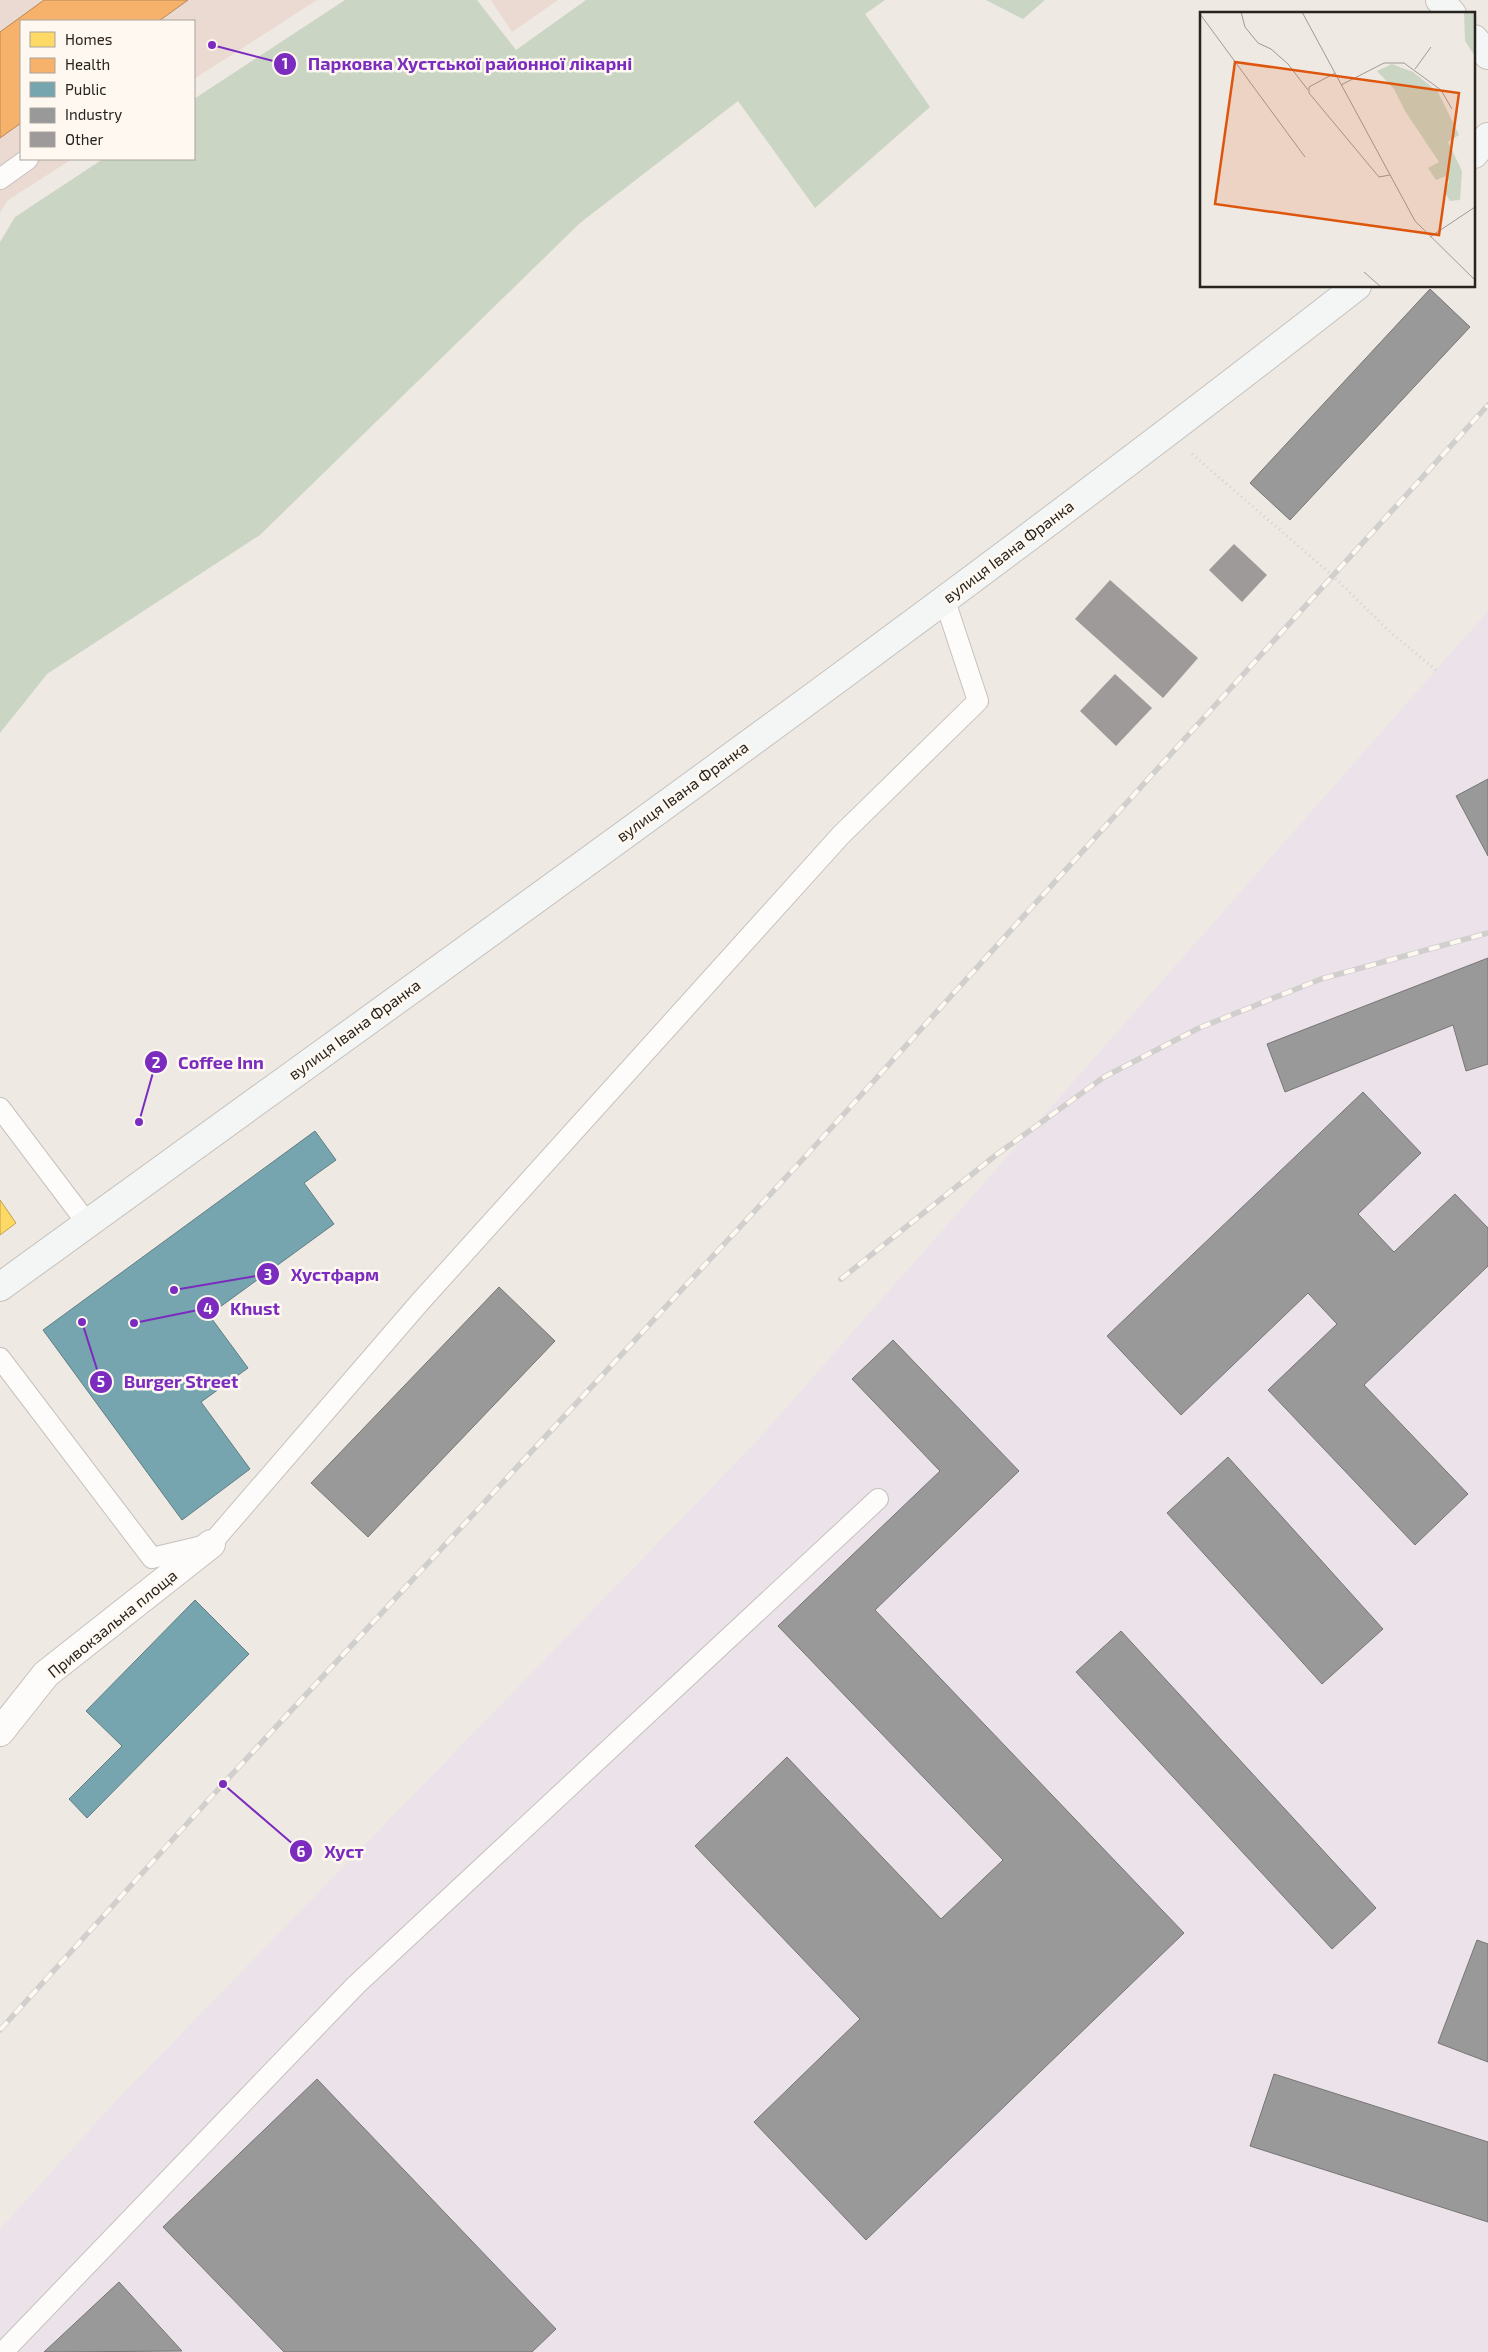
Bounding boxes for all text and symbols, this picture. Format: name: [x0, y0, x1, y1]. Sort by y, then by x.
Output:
inset map: [1200, 12, 1476, 288]
legend: [20, 20, 195, 160]
text: Homes: [65, 30, 112, 48]
callout: Парковка Хустської районної лікарні: [273, 48, 642, 81]
text: Парковка Хустської районної лікарні: [308, 52, 632, 74]
text: 1: [282, 54, 288, 72]
text: Health: [65, 55, 110, 73]
text: Public: [65, 80, 106, 98]
text: Industry: [65, 105, 122, 123]
text: Other: [65, 130, 104, 148]
street label: вулиця Івана Франка: [939, 496, 1078, 607]
street label: вулиця Івана Франка: [612, 737, 752, 846]
street label: вулиця Івана Франка: [284, 975, 424, 1084]
callout: Coffee Inn: [143, 1046, 274, 1079]
text: Coffee Inn: [178, 1051, 264, 1073]
text: 2: [152, 1053, 161, 1071]
callout: Хустфарм: [256, 1258, 389, 1291]
text: Хустфарм: [291, 1263, 379, 1285]
text: 3: [264, 1265, 272, 1283]
callout: Khust: [195, 1292, 290, 1325]
text: Khust: [230, 1297, 281, 1319]
text: 4: [203, 1299, 213, 1317]
callout: Burger Street: [88, 1365, 248, 1398]
text: Burger Street: [124, 1370, 239, 1392]
text: 5: [97, 1372, 105, 1390]
street label: Привокзальна площа: [43, 1565, 181, 1681]
callout: Хуст: [289, 1835, 374, 1868]
text: Хуст: [324, 1840, 364, 1862]
text: 6: [297, 1842, 306, 1860]

